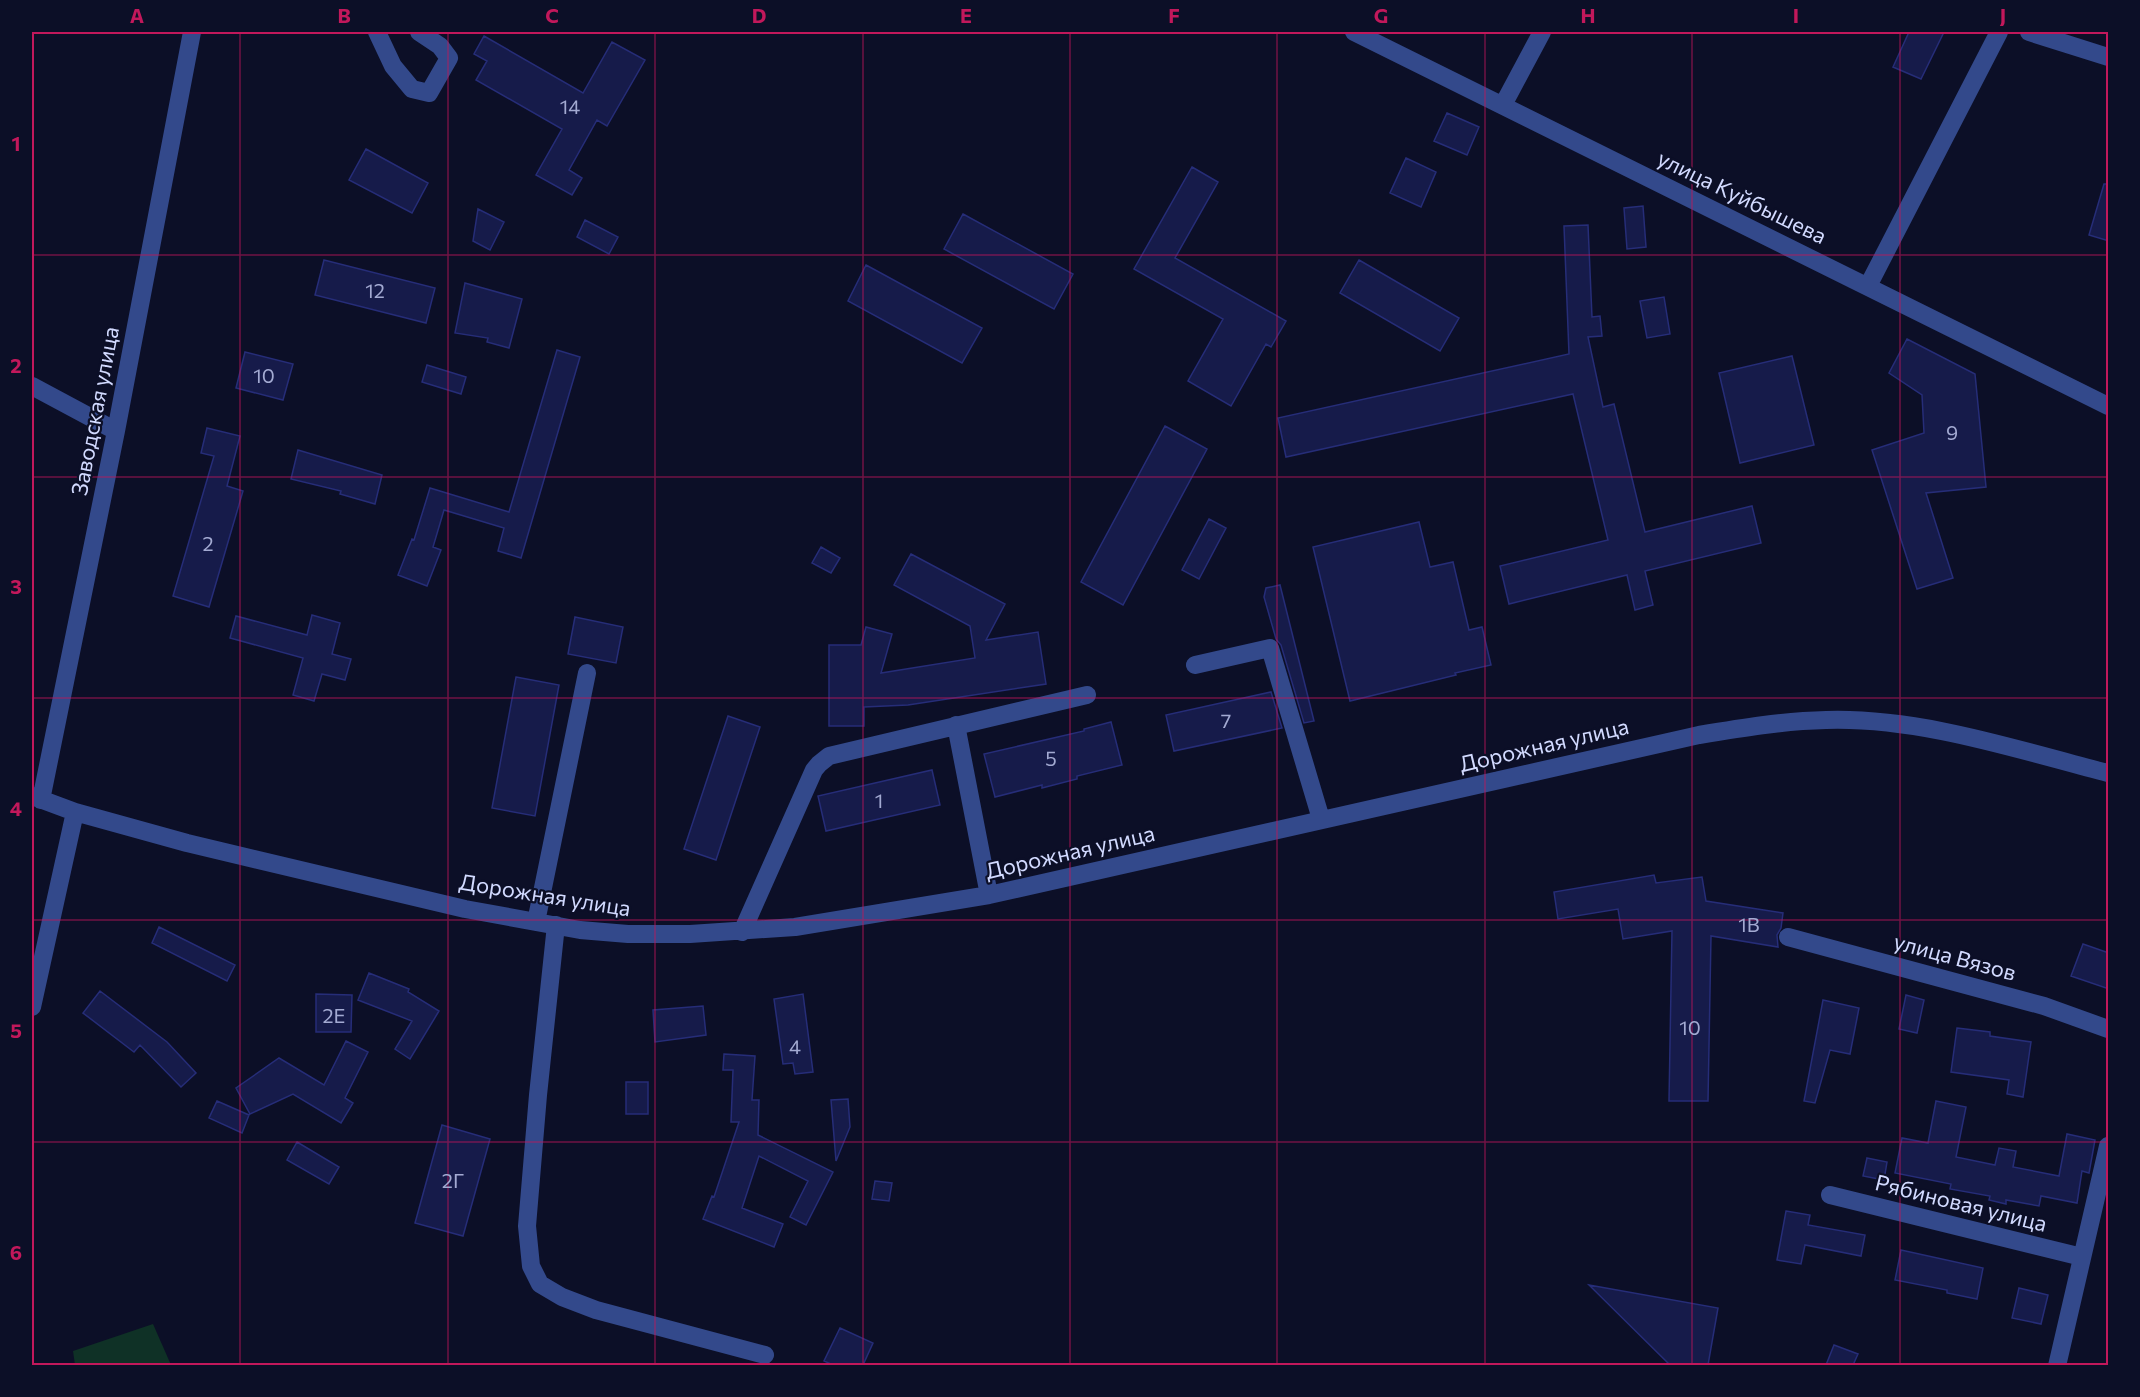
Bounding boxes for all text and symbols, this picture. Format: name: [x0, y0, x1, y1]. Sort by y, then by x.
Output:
text: A: [130, 3, 144, 27]
text: B: [337, 3, 351, 27]
text: C: [545, 3, 559, 27]
text: D: [752, 3, 766, 27]
text: E: [960, 3, 972, 27]
text: F: [1168, 3, 1180, 27]
text: G: [1374, 3, 1388, 27]
text: H: [1581, 3, 1596, 27]
text: I: [1793, 3, 1799, 27]
text: J: [2000, 3, 2006, 27]
house number: 14: [560, 94, 580, 118]
text: 1: [11, 131, 21, 155]
street label: улица Куйбышева: [1653, 144, 1831, 249]
house number: 12: [365, 278, 385, 302]
street label: Заводская улица: [65, 324, 124, 498]
text: 2: [10, 353, 22, 377]
house number: 10: [253, 363, 275, 387]
house number: 9: [1946, 420, 1958, 444]
house number: 2: [202, 531, 214, 555]
text: 3: [10, 574, 22, 598]
house number: 7: [1221, 708, 1231, 732]
street label: Дорожная улица: [1456, 712, 1631, 777]
house number: 5: [1045, 746, 1057, 770]
house number: 1: [875, 788, 883, 812]
text: 4: [10, 796, 22, 820]
street label: Дорожная улица: [982, 819, 1157, 884]
street label: Дорожная улица: [457, 868, 633, 921]
house number: 1В: [1738, 912, 1760, 936]
street label: улица Вязов: [1891, 927, 2019, 986]
house number: 2Е: [323, 1003, 345, 1027]
house number: 10: [1679, 1015, 1701, 1039]
text: 5: [10, 1018, 22, 1042]
house number: 4: [789, 1034, 801, 1058]
house number: 2Г: [442, 1168, 464, 1192]
street label: Рябиновая улица: [1872, 1168, 2050, 1237]
text: 6: [10, 1240, 22, 1264]

